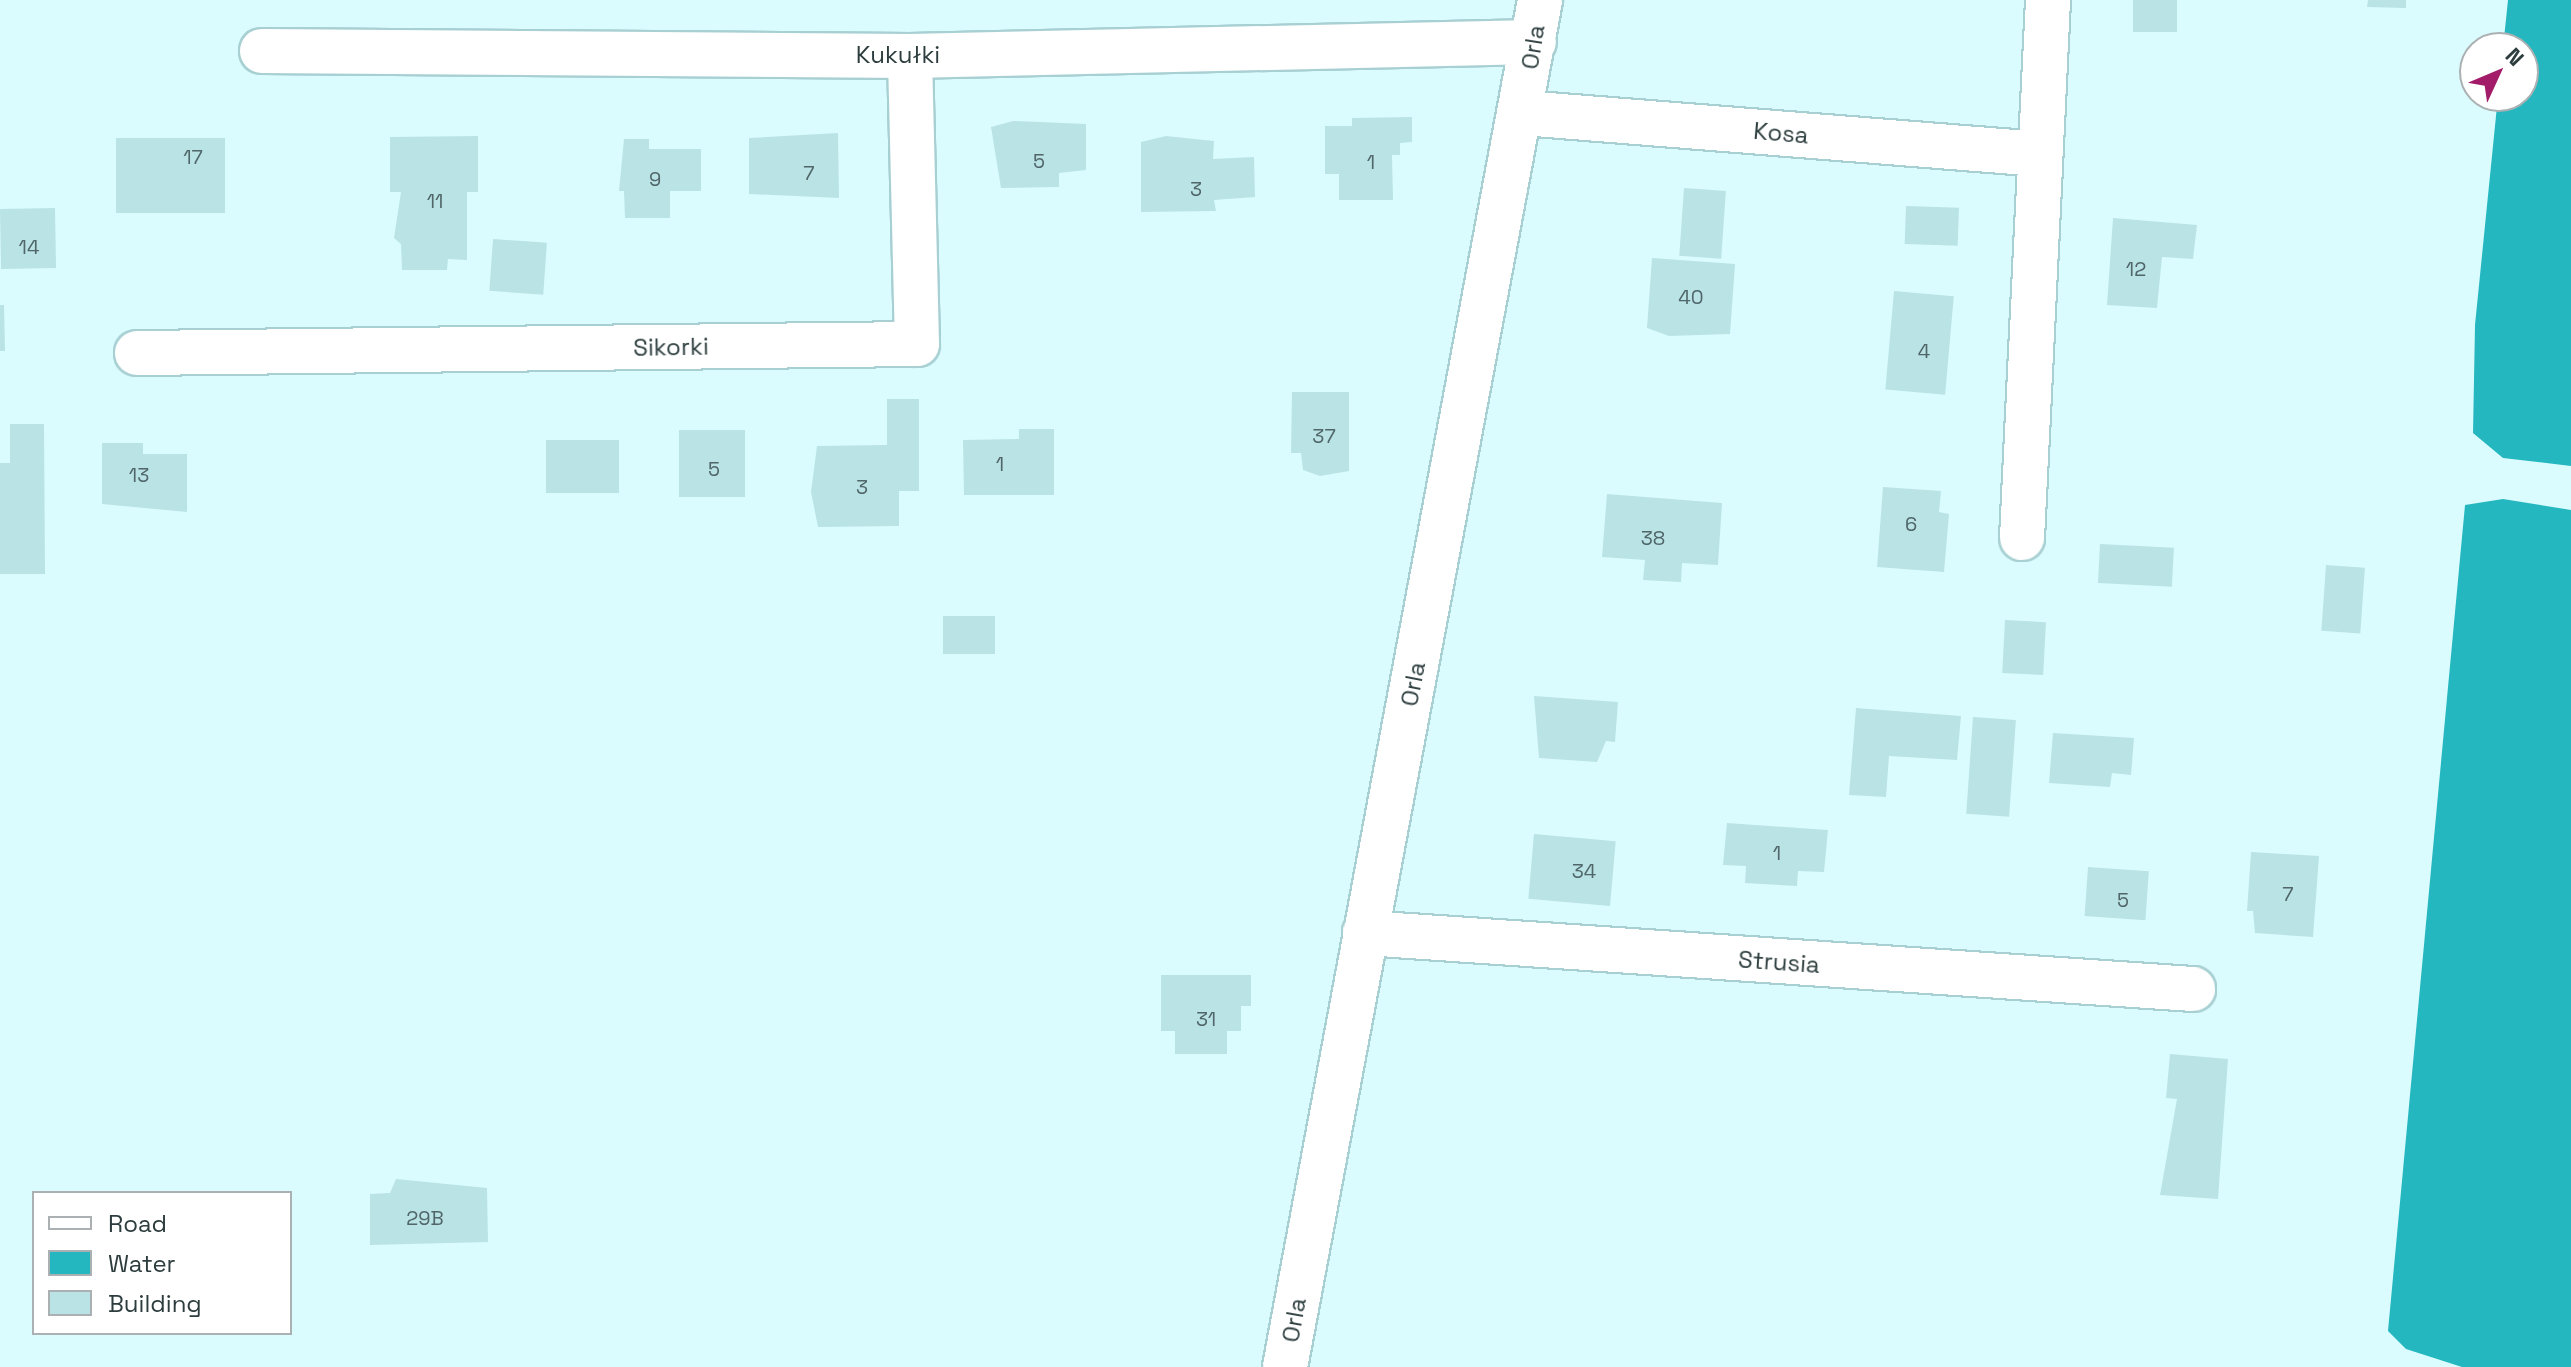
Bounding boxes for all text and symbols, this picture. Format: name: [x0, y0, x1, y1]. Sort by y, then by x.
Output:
street label: Orla: [1515, 23, 1551, 71]
north arrow: [2459, 32, 2539, 112]
street label: Kukułki: [856, 41, 940, 69]
text: N: [2500, 42, 2530, 72]
street label: Kosa: [1752, 116, 1810, 150]
house number: 17: [183, 145, 203, 169]
house number: 5: [1033, 149, 1045, 173]
house number: 1: [1367, 150, 1375, 174]
house number: 7: [803, 161, 815, 185]
house number: 9: [649, 167, 661, 191]
house number: 3: [1190, 177, 1202, 201]
house number: 11: [427, 189, 443, 213]
house number: 14: [19, 235, 39, 259]
house number: 12: [2126, 257, 2146, 281]
house number: 40: [1678, 285, 1704, 309]
street label: Sikorki: [633, 332, 709, 362]
house number: 4: [1918, 339, 1930, 363]
house number: 37: [1312, 424, 1336, 448]
house number: 1: [996, 452, 1004, 476]
house number: 5: [708, 457, 720, 481]
house number: 13: [129, 463, 149, 487]
house number: 3: [856, 475, 868, 499]
house number: 6: [1905, 512, 1917, 536]
house number: 38: [1641, 526, 1665, 550]
street label: Orla: [1395, 659, 1431, 709]
house number: 1: [1773, 841, 1781, 865]
house number: 34: [1572, 859, 1596, 883]
house number: 7: [2282, 882, 2294, 906]
house number: 5: [2117, 888, 2129, 912]
street label: Strusia: [1737, 945, 1821, 979]
house number: 31: [1196, 1007, 1216, 1031]
legend: [32, 1191, 292, 1335]
house number: 29B: [406, 1206, 444, 1230]
text: Road: [108, 1208, 167, 1239]
text: Water: [108, 1248, 176, 1279]
text: Building: [108, 1288, 202, 1319]
street label: Orla: [1276, 1295, 1312, 1345]

